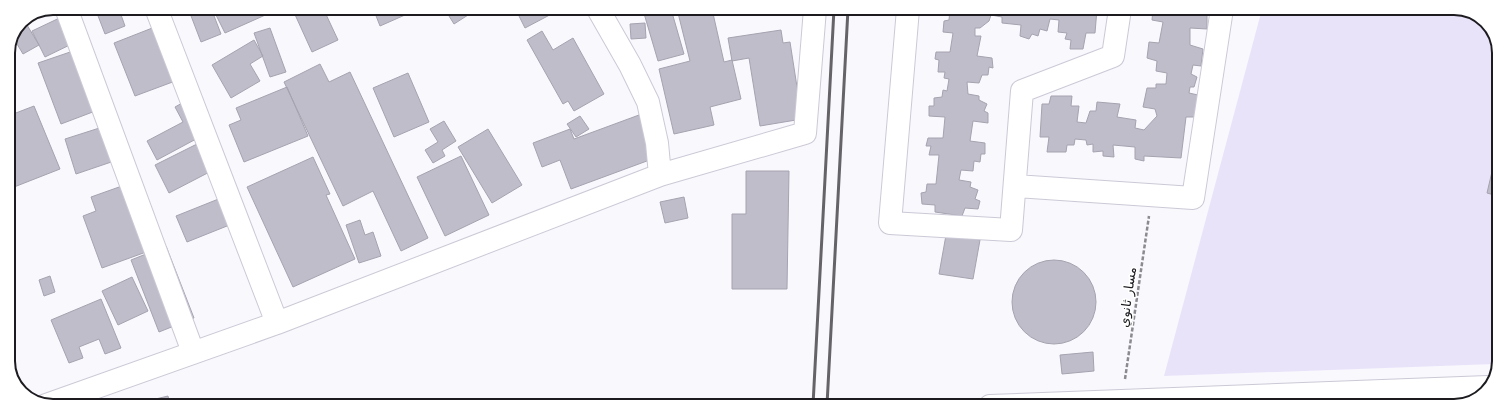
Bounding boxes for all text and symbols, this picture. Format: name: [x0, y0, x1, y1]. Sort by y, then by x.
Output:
street label: مسار ثانوي: [1116, 266, 1140, 328]

